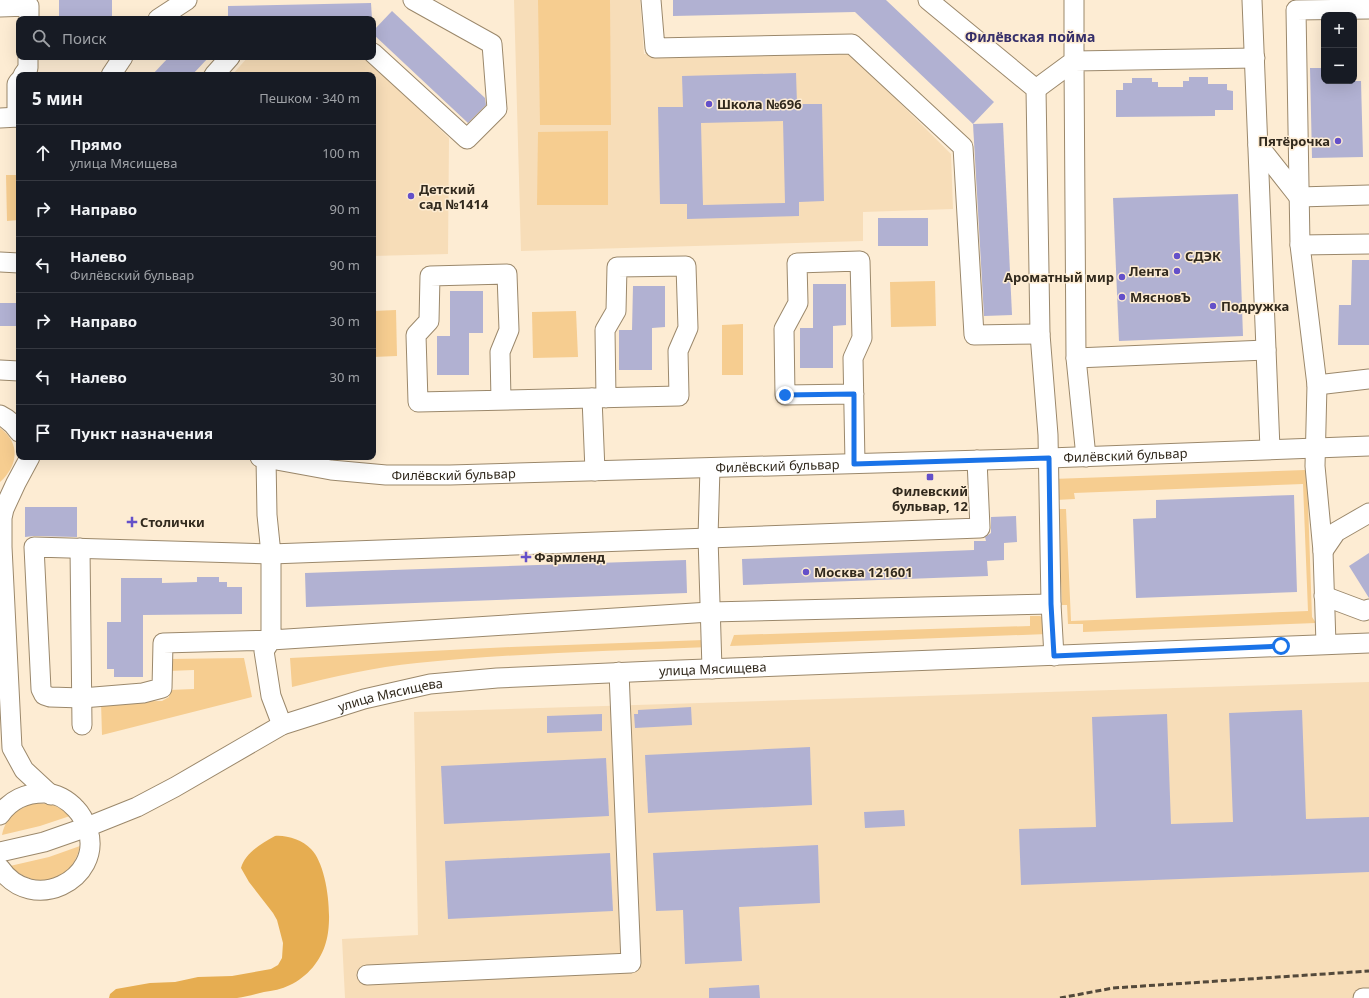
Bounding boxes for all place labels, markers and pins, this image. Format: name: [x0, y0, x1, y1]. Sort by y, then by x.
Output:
place label: Школа №696: [717, 95, 802, 113]
marker: Школа №696: [704, 99, 714, 109]
place label: Пятёрочка: [1258, 132, 1330, 150]
marker: Пятёрочка: [1333, 136, 1343, 146]
place label: Детский сад №1414: [419, 180, 489, 213]
marker: Детский сад №1414: [406, 191, 416, 201]
place label: СДЭК: [1185, 247, 1221, 265]
marker: СДЭК: [1172, 251, 1182, 261]
place label: Лента: [1129, 262, 1169, 280]
marker: Лента: [1172, 266, 1182, 276]
place label: Ароматный мир: [1004, 268, 1114, 286]
marker: Ароматный мир: [1117, 272, 1127, 282]
place label: МясновЪ: [1130, 288, 1191, 306]
marker: МясновЪ: [1117, 292, 1127, 302]
place label: Подружка: [1221, 297, 1289, 315]
marker: Подружка: [1208, 301, 1218, 311]
marker: Филевский бульвар, 12: [925, 472, 935, 482]
place label: Филевский бульвар, 12: [892, 482, 968, 515]
place label: Столички: [140, 513, 205, 531]
marker: Столички: [127, 517, 137, 527]
place label: Фармленд: [534, 548, 606, 566]
marker: Фармленд: [521, 552, 531, 562]
place label: Москва 121601: [814, 563, 913, 581]
marker: Москва 121601: [801, 567, 811, 577]

